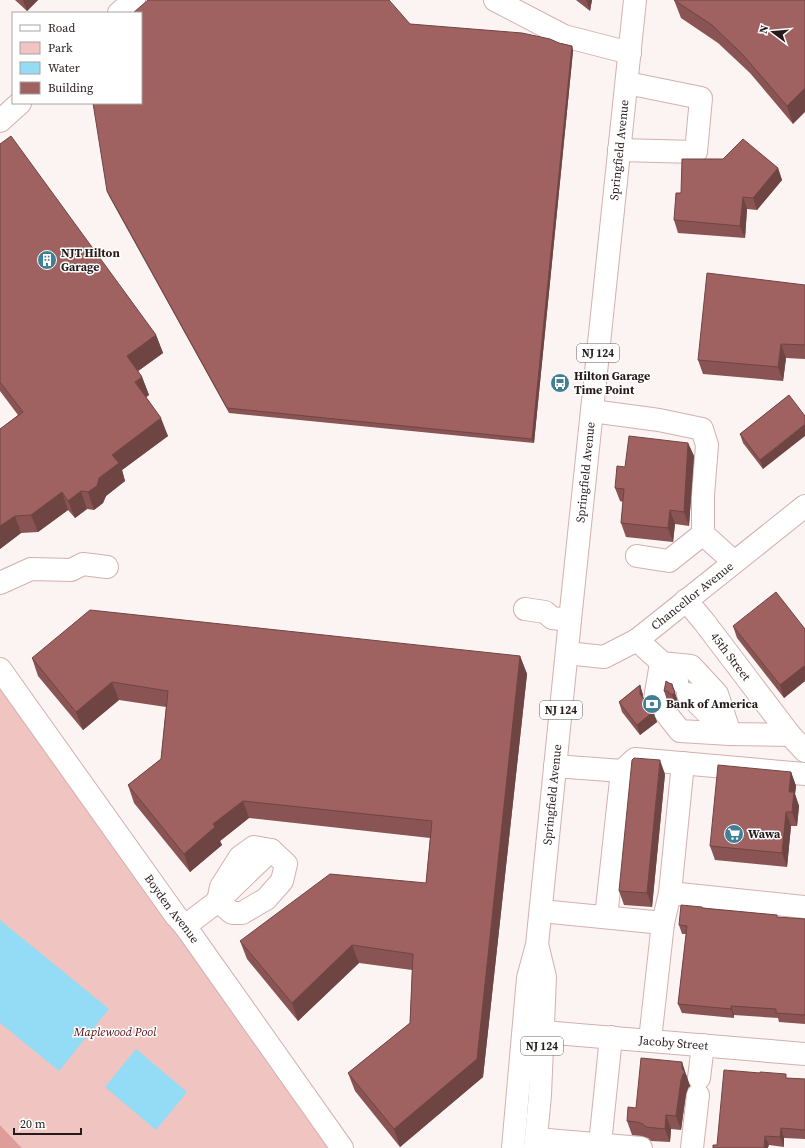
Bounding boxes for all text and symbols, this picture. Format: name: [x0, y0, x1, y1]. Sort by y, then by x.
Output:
legend: [12, 12, 142, 104]
north arrow: [753, 12, 793, 52]
text: Road: [48, 20, 75, 36]
text: N: [756, 23, 772, 35]
text: Park: [48, 40, 73, 56]
text: Water: [48, 60, 80, 76]
text: Building: [48, 80, 93, 96]
street label: Springfield Avenue: [606, 99, 632, 201]
place label: NJT Hilton Garage: [61, 245, 120, 275]
building icon: NJT Hilton Garage: [36, 249, 58, 271]
road number: NJ 124: [577, 344, 619, 362]
place label: Hilton Garage Time Point: [574, 368, 650, 398]
bus stop icon: Hilton Garage Time Point: [549, 372, 571, 394]
street label: Springfield Avenue: [572, 421, 599, 523]
street label: Chancellor Avenue: [648, 558, 737, 634]
street label: 45th Street: [707, 629, 754, 684]
bank icon: Bank of America: [641, 693, 663, 715]
place label: Bank of America: [666, 696, 759, 712]
road number: NJ 124: [540, 701, 582, 719]
street label: Springfield Avenue: [539, 744, 565, 846]
supermarket icon: Wawa: [723, 823, 745, 845]
place label: Wawa: [748, 826, 781, 842]
street label: Boyden Avenue: [141, 871, 203, 947]
park label: Maplewood Pool: [73, 1024, 157, 1040]
street label: Jacoby Street: [637, 1032, 709, 1054]
road number: NJ 124: [521, 1037, 563, 1055]
scale bar: [14, 1110, 81, 1136]
text: 20 m: [20, 1116, 46, 1132]

